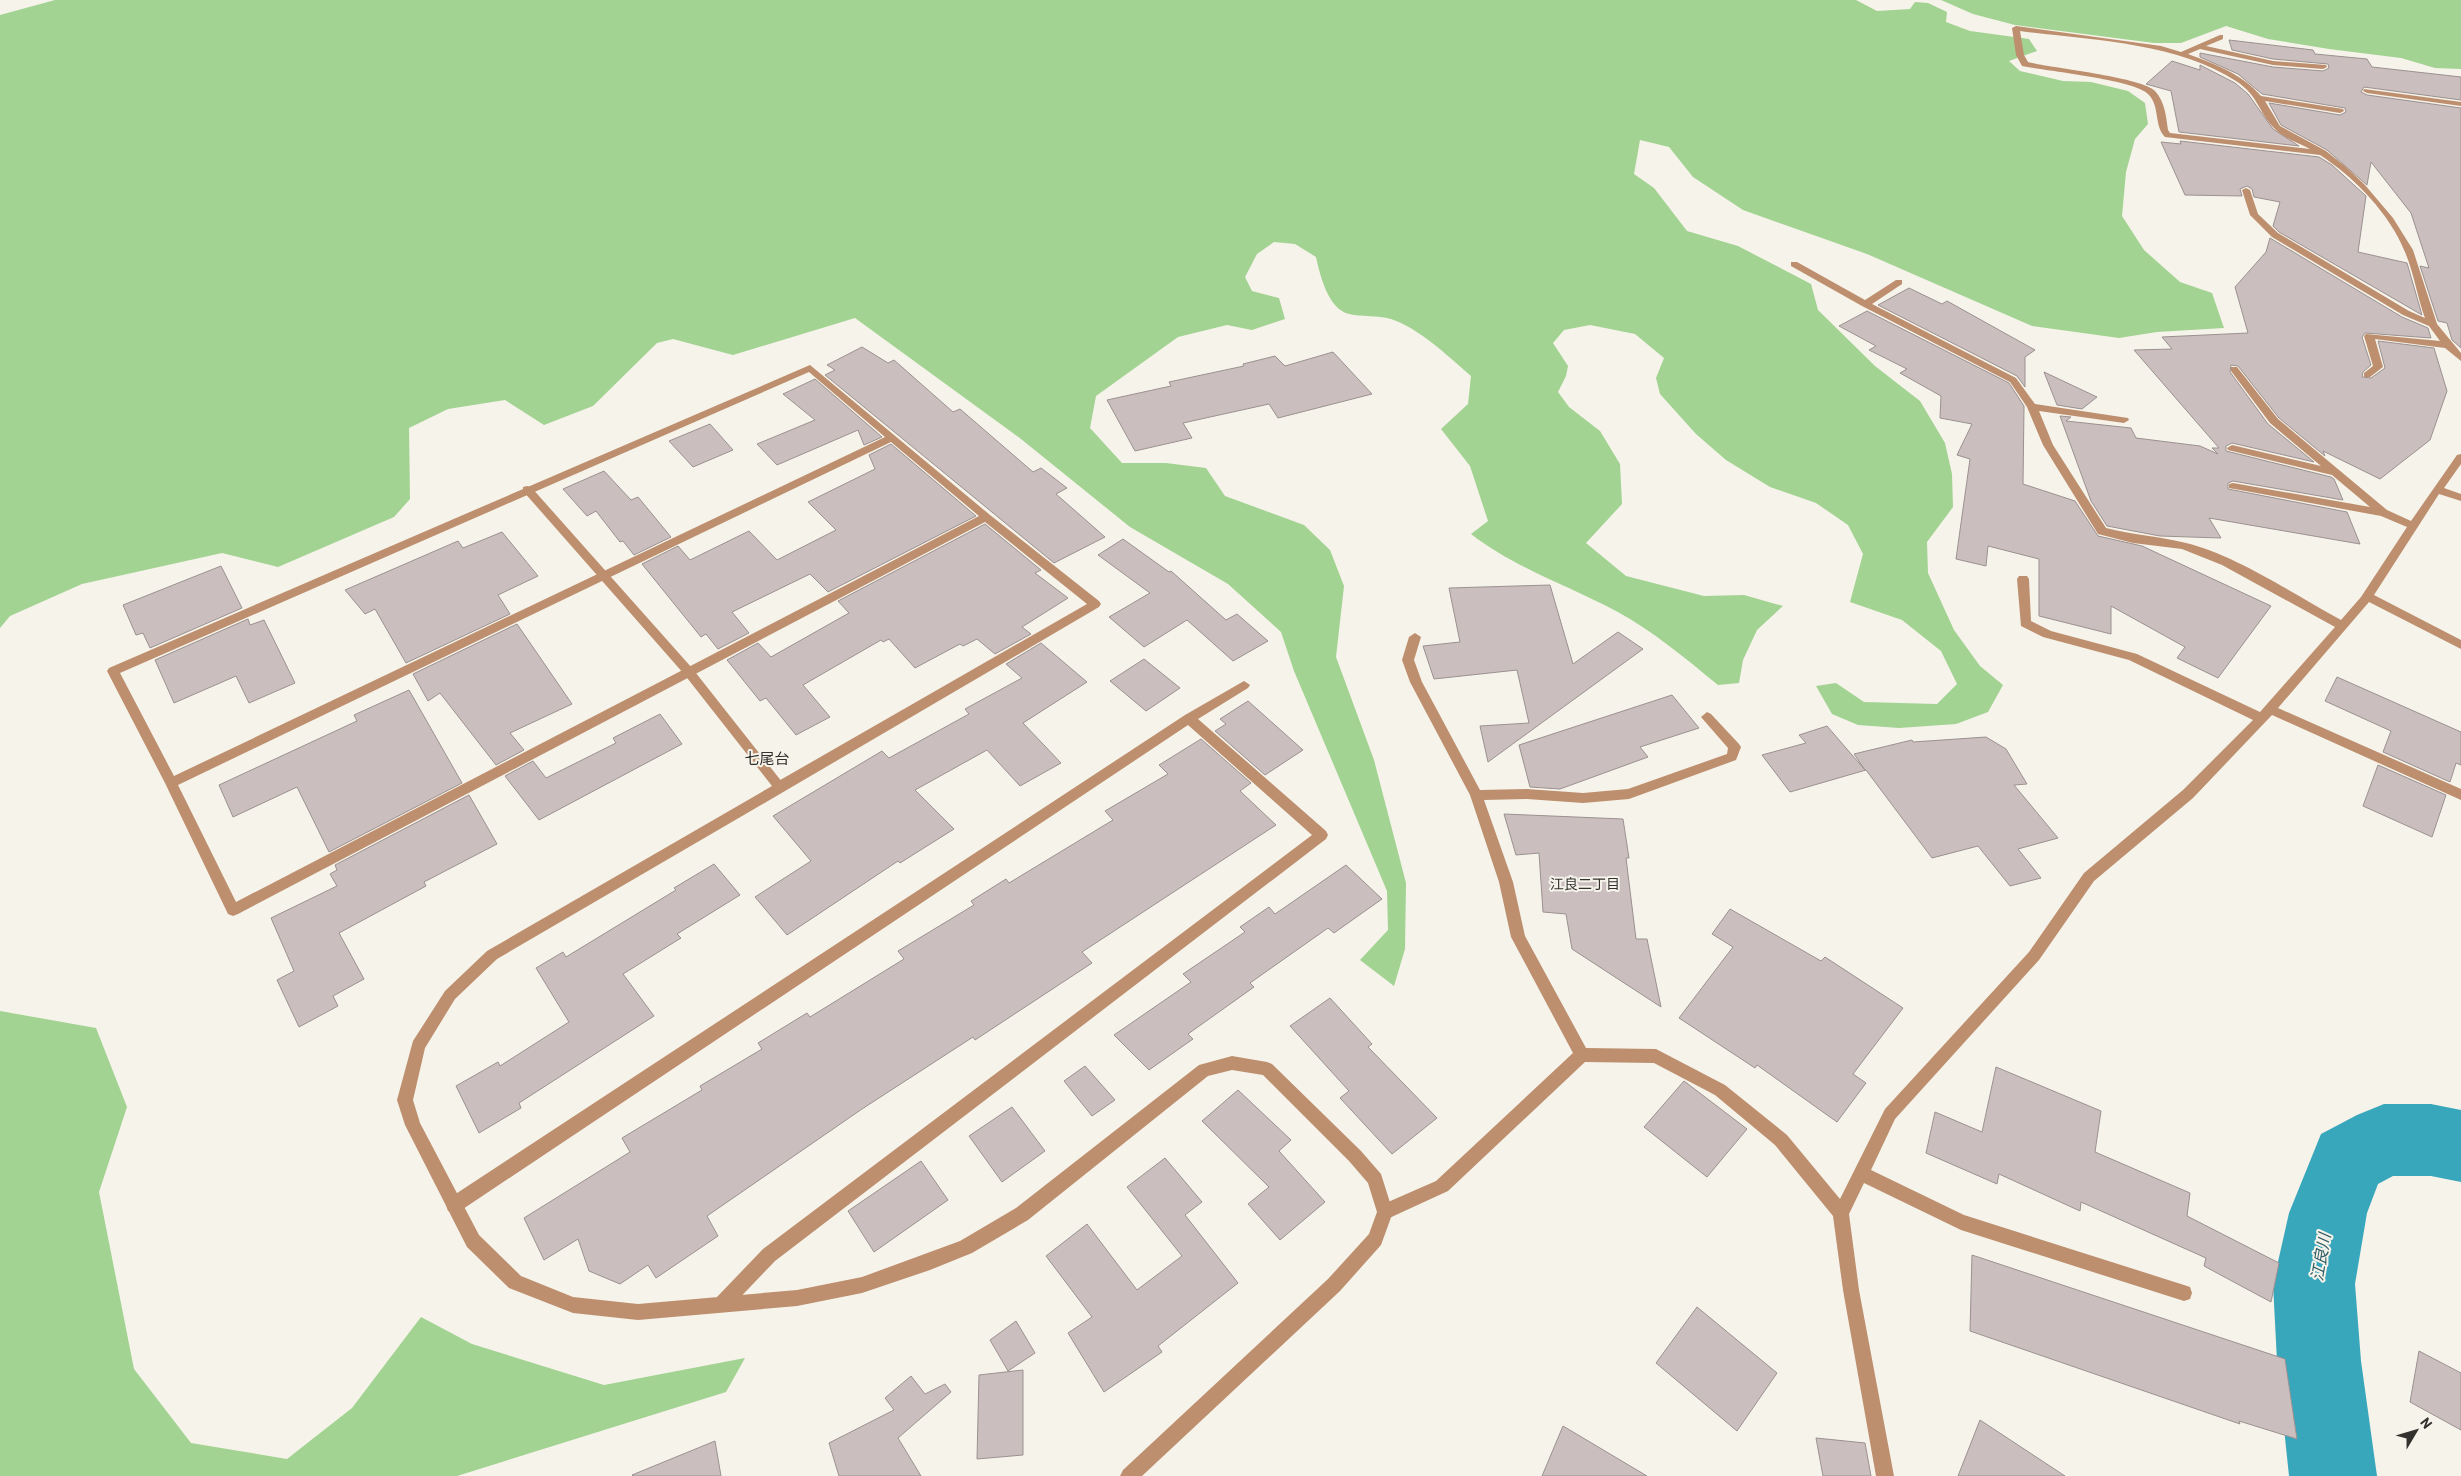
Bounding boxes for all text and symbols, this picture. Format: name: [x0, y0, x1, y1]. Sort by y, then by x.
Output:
district label: 七尾台: [744, 749, 790, 767]
district label: 江良二丁目: [1550, 875, 1620, 892]
water label: 江良川: [2306, 1230, 2334, 1282]
north arrow: [2391, 1406, 2441, 1456]
text: N: [2417, 1414, 2436, 1432]

